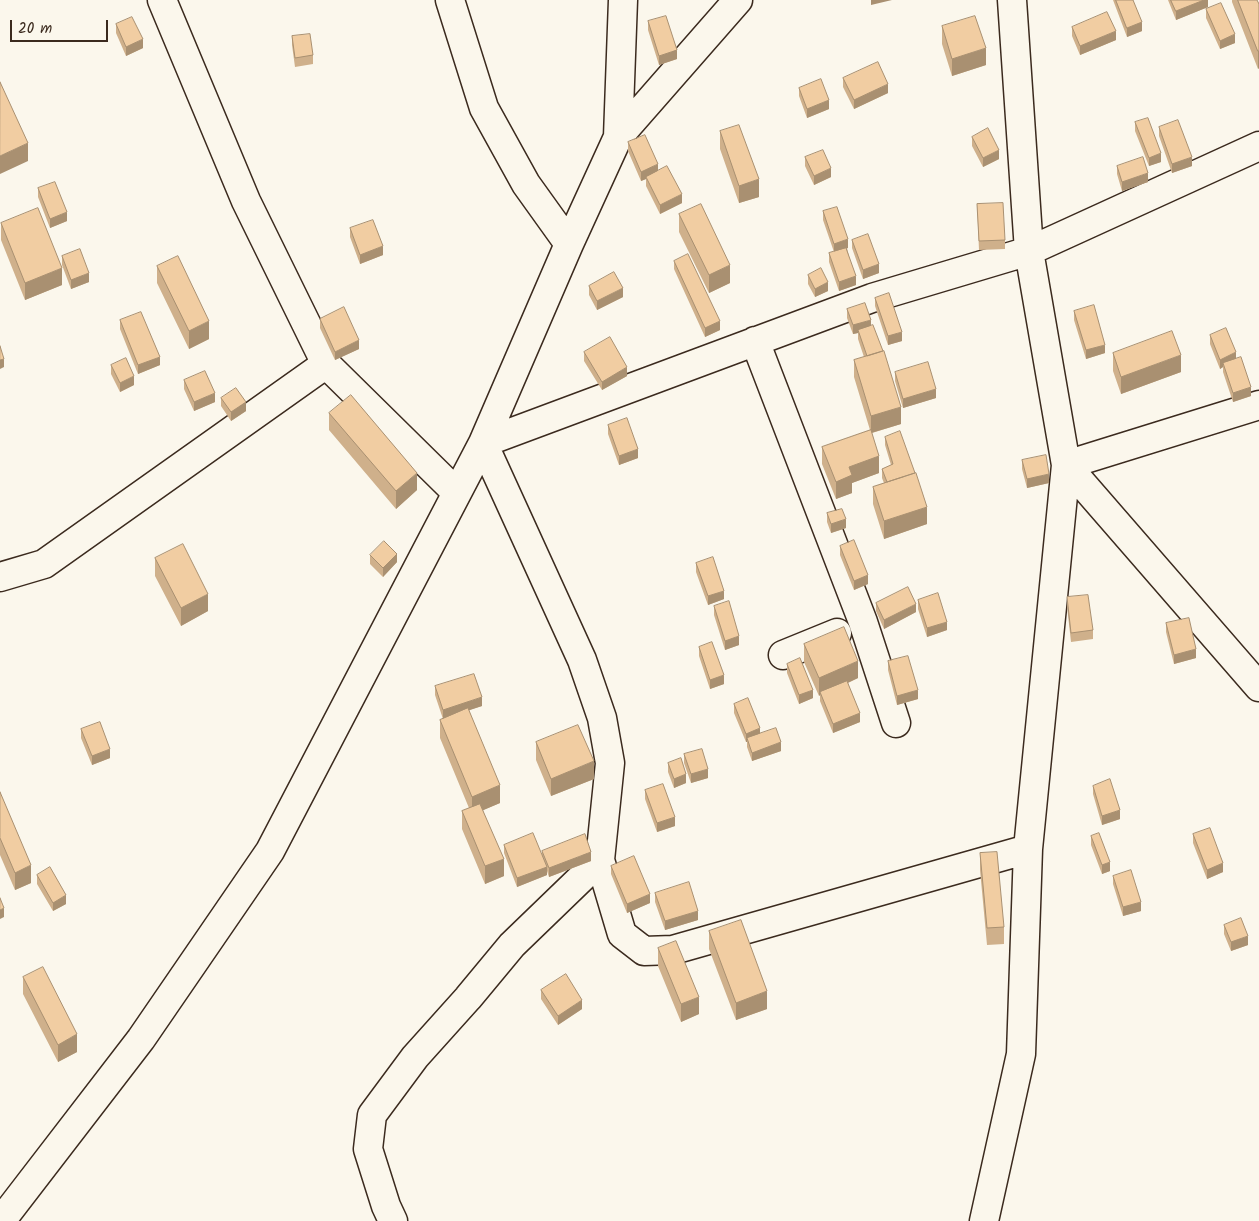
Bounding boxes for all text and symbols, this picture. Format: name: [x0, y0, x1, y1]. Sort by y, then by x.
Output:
scale bar: [12, 10, 110, 42]
text: 20 m: [18, 17, 52, 41]

